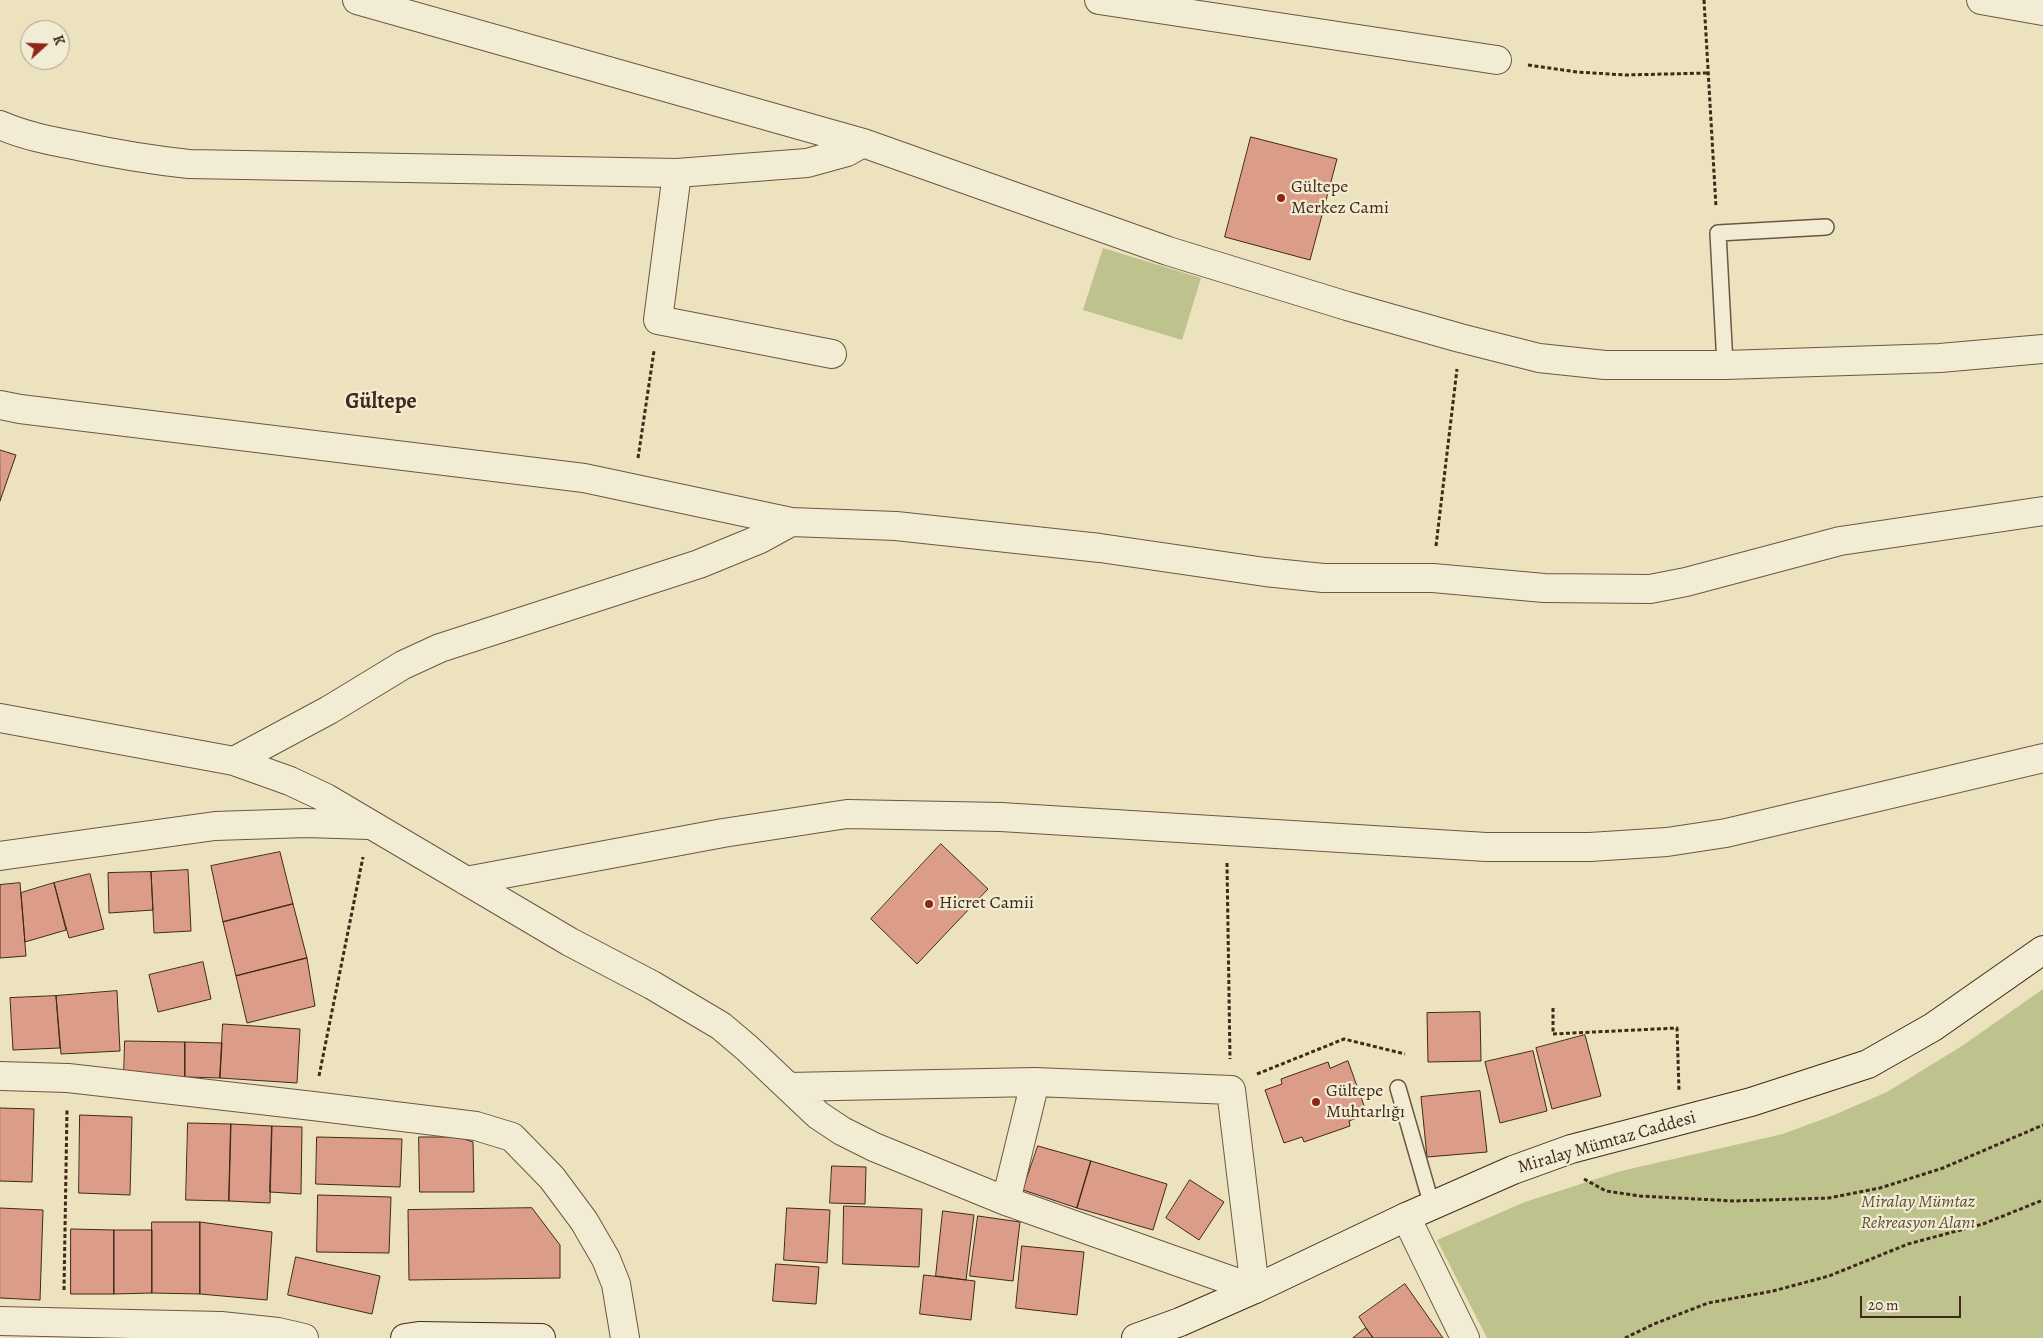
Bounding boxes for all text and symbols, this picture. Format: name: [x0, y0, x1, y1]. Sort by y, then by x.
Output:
north arrow: [20, 20, 70, 70]
text: K: [48, 32, 69, 48]
place label: Gültepe Merkez Cami: [1291, 177, 1389, 220]
marker: Gültepe Merkez Cami: [1275, 192, 1287, 204]
district label: Gültepe: [345, 390, 417, 416]
place label: Hicret Camii: [939, 893, 1034, 915]
marker: Hicret Camii: [923, 898, 935, 910]
place label: Gültepe Muhtarlığı: [1326, 1081, 1405, 1124]
marker: Gültepe Muhtarlığı: [1310, 1096, 1322, 1108]
street label: Miralay Mümtaz Caddesi: [1515, 1107, 1699, 1179]
park label: Miralay Mümtaz Rekreasyon Alanı: [1861, 1192, 1975, 1234]
scale bar: [1863, 1286, 1964, 1318]
text: 20 m: [1868, 1295, 1899, 1315]

